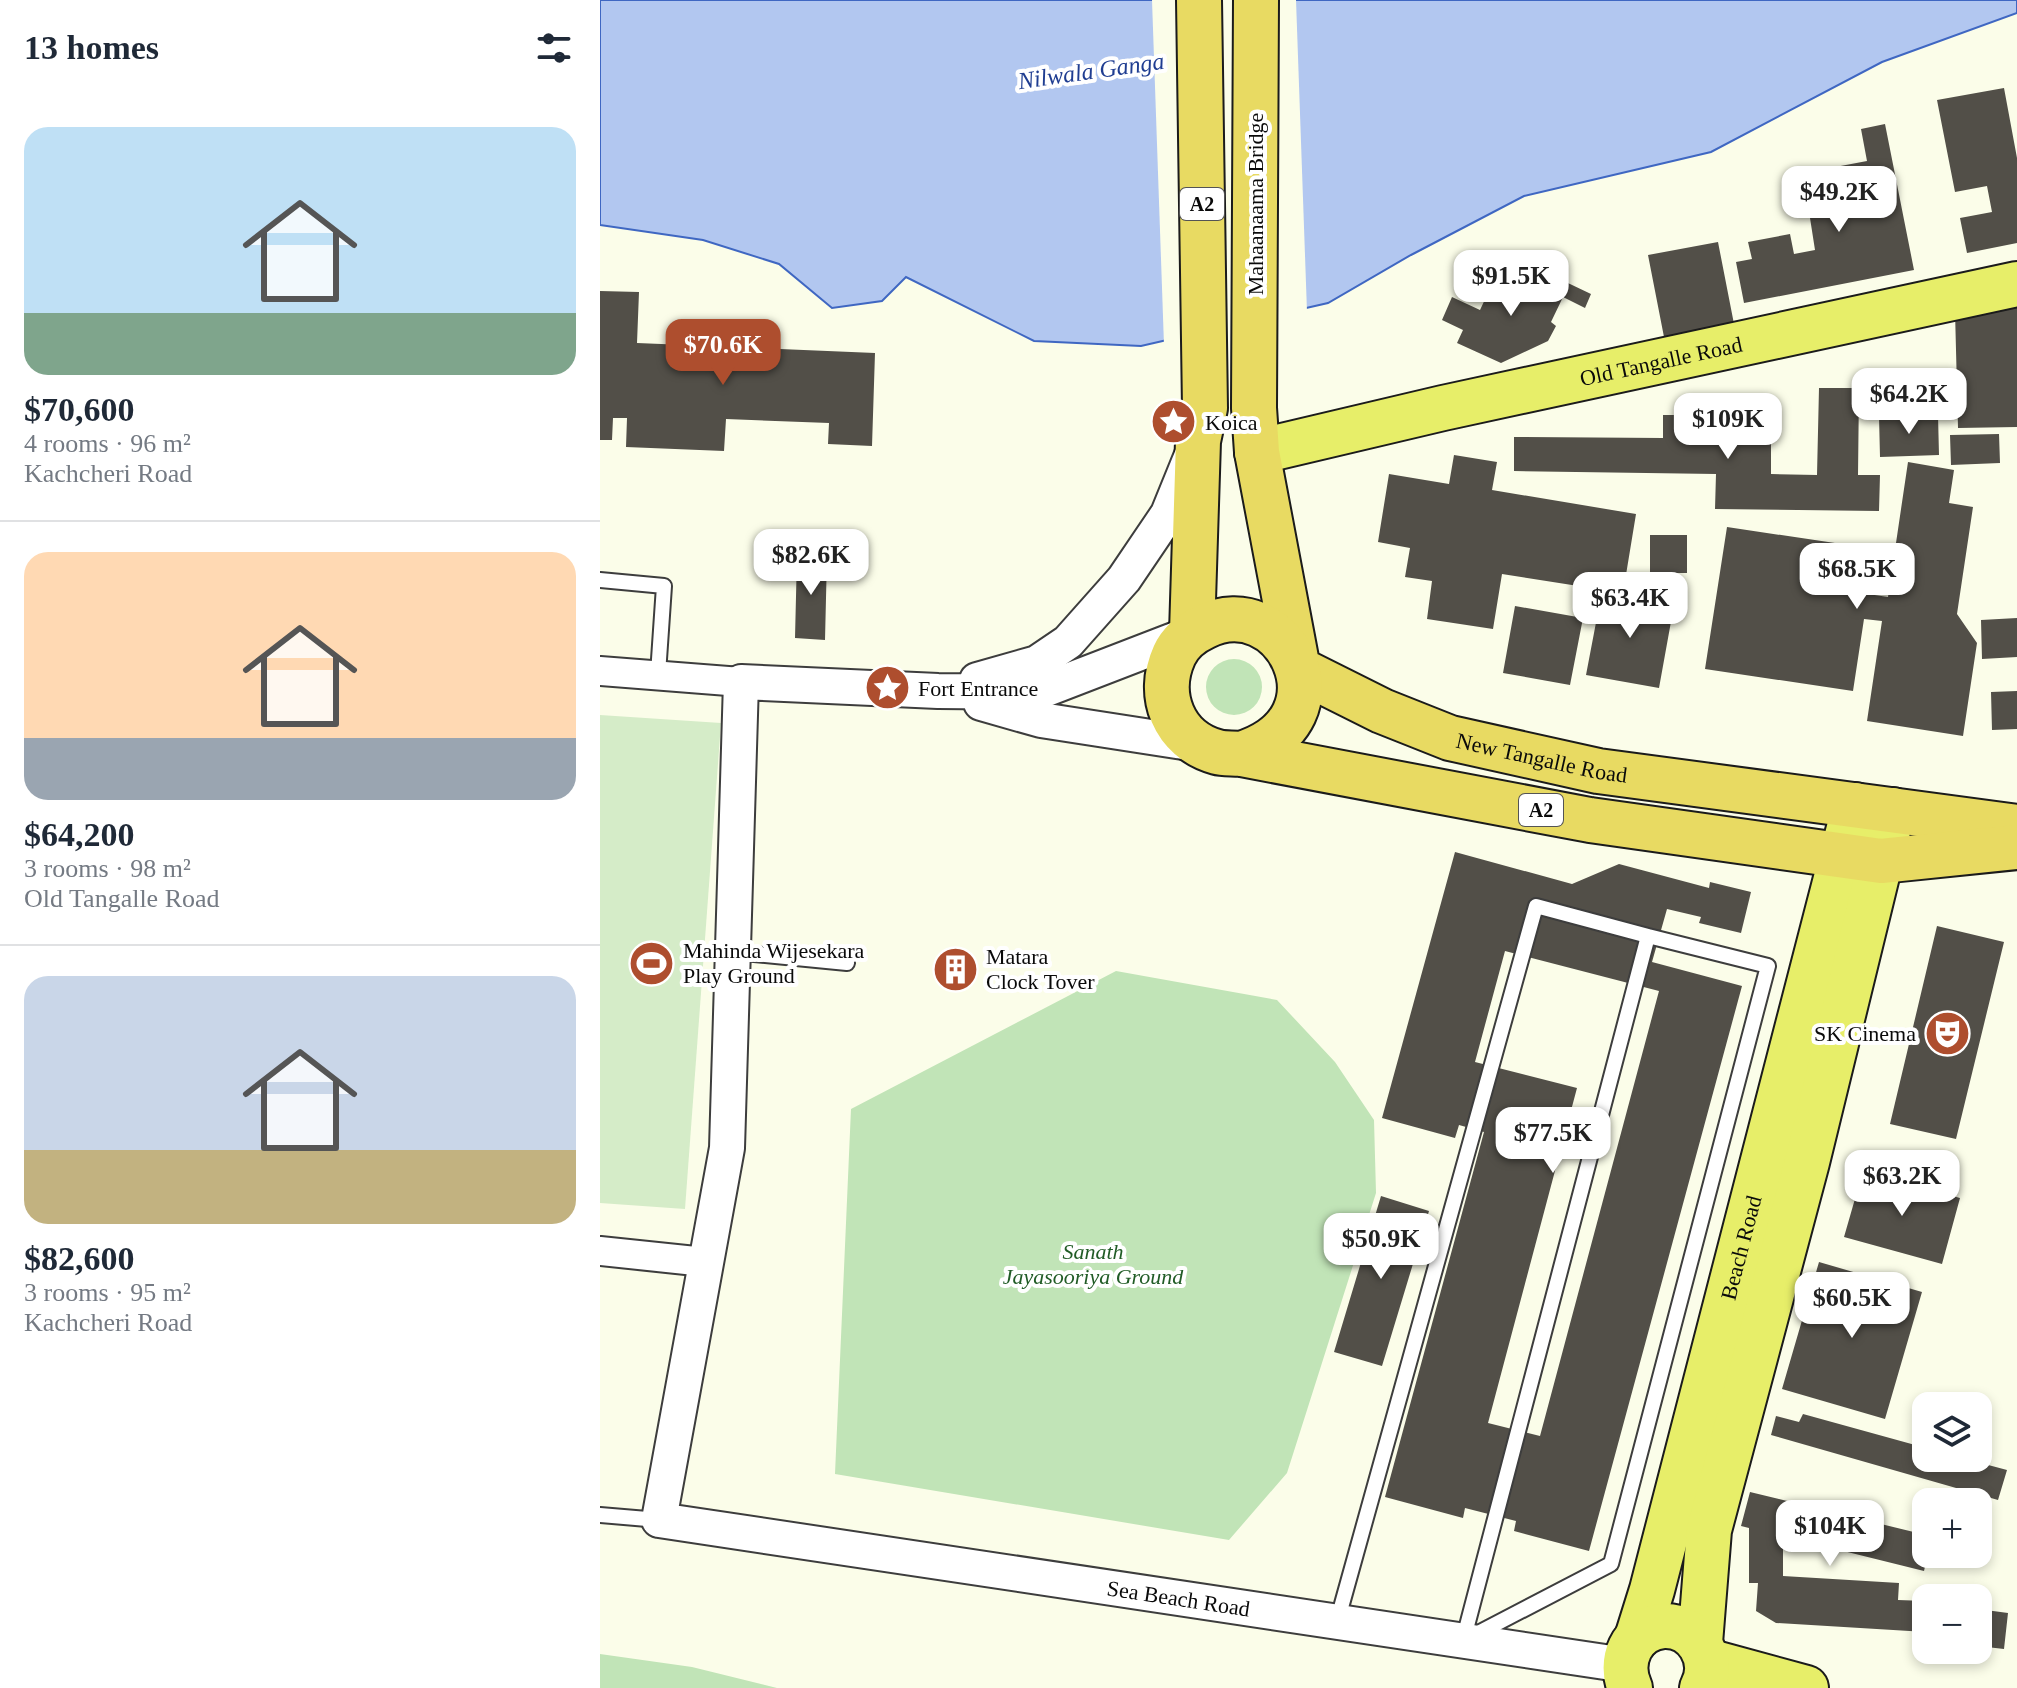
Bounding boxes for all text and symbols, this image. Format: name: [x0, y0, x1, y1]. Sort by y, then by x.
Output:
icon: filters: [532, 26, 576, 70]
text: 13 homes: [24, 29, 159, 66]
water label: Nilwala Ganga: [1015, 48, 1166, 94]
street label: Mahaanaama Bridge: [1243, 113, 1268, 295]
pin: $49.2K: [1774, 166, 1904, 234]
text: $49.2K: [1800, 177, 1878, 206]
icon: home: [228, 179, 372, 323]
road number: A2: [1180, 188, 1224, 220]
pin: $91.5K: [1446, 250, 1576, 318]
text: $91.5K: [1472, 261, 1550, 290]
pin: $70.6K: [658, 319, 788, 387]
text: $70.6K: [684, 330, 762, 359]
street label: Old Tangalle Road: [1577, 332, 1744, 391]
pin: $64.2K: [1844, 368, 1974, 436]
text: $64.2K: [1870, 379, 1948, 408]
text: $70,600: [24, 391, 135, 428]
pin: $109K: [1672, 393, 1784, 461]
place icon: Koica: [1150, 398, 1198, 446]
text: $109K: [1692, 404, 1764, 433]
place label: Koica: [1205, 410, 1258, 435]
text: 4 rooms · 96 m²: [24, 429, 191, 458]
text: Kachcheri Road: [24, 459, 192, 488]
pin: $82.6K: [746, 529, 876, 597]
text: $82.6K: [772, 540, 850, 569]
pin: $68.5K: [1792, 543, 1922, 611]
text: $68.5K: [1818, 554, 1896, 583]
pin: $63.4K: [1565, 572, 1695, 640]
text: $63.4K: [1591, 583, 1669, 612]
icon: home: [228, 604, 372, 748]
place icon: Fort Entrance: [863, 664, 911, 712]
place label: Fort Entrance: [918, 676, 1038, 701]
street label: New Tangalle Road: [1454, 728, 1629, 788]
road number: A2: [1519, 794, 1563, 826]
text: $64,200: [24, 816, 135, 853]
text: 3 rooms · 98 m²: [24, 854, 191, 883]
text: Old Tangalle Road: [24, 884, 220, 913]
place label: Mahinda Wijesekara Play Ground: [683, 938, 865, 988]
sports icon: Mahinda Wijesekara Play Ground: [628, 939, 676, 987]
place label: Matara Clock Tover: [986, 944, 1095, 994]
building icon: Matara Clock Tover: [931, 945, 979, 993]
theatre icon: SK Cinema: [1923, 1009, 1971, 1057]
place label: SK Cinema: [1814, 1021, 1916, 1046]
icon: home: [228, 1028, 372, 1172]
pin: $77.5K: [1488, 1107, 1618, 1175]
text: $77.5K: [1514, 1118, 1592, 1147]
pin: $63.2K: [1837, 1150, 1967, 1218]
text: $63.2K: [1863, 1161, 1941, 1190]
street label: Beach Road: [1716, 1193, 1767, 1303]
pin: $50.9K: [1316, 1213, 1446, 1281]
text: $50.9K: [1342, 1224, 1420, 1253]
park label: Sanath Jayasooriya Ground: [1003, 1239, 1184, 1289]
text: $82,600: [24, 1240, 135, 1277]
pin: $60.5K: [1787, 1272, 1917, 1340]
text: 3 rooms · 95 m²: [24, 1278, 191, 1307]
text: $60.5K: [1813, 1283, 1891, 1312]
text: Kachcheri Road: [24, 1308, 192, 1337]
map controls: [1912, 1392, 1992, 1664]
button: layers: [1912, 1392, 1992, 1472]
button: +: [1912, 1488, 1992, 1568]
pin: $104K: [1774, 1500, 1886, 1568]
text: $104K: [1794, 1511, 1866, 1540]
street label: Sea Beach Road: [1105, 1575, 1252, 1622]
button: −: [1912, 1584, 1992, 1664]

